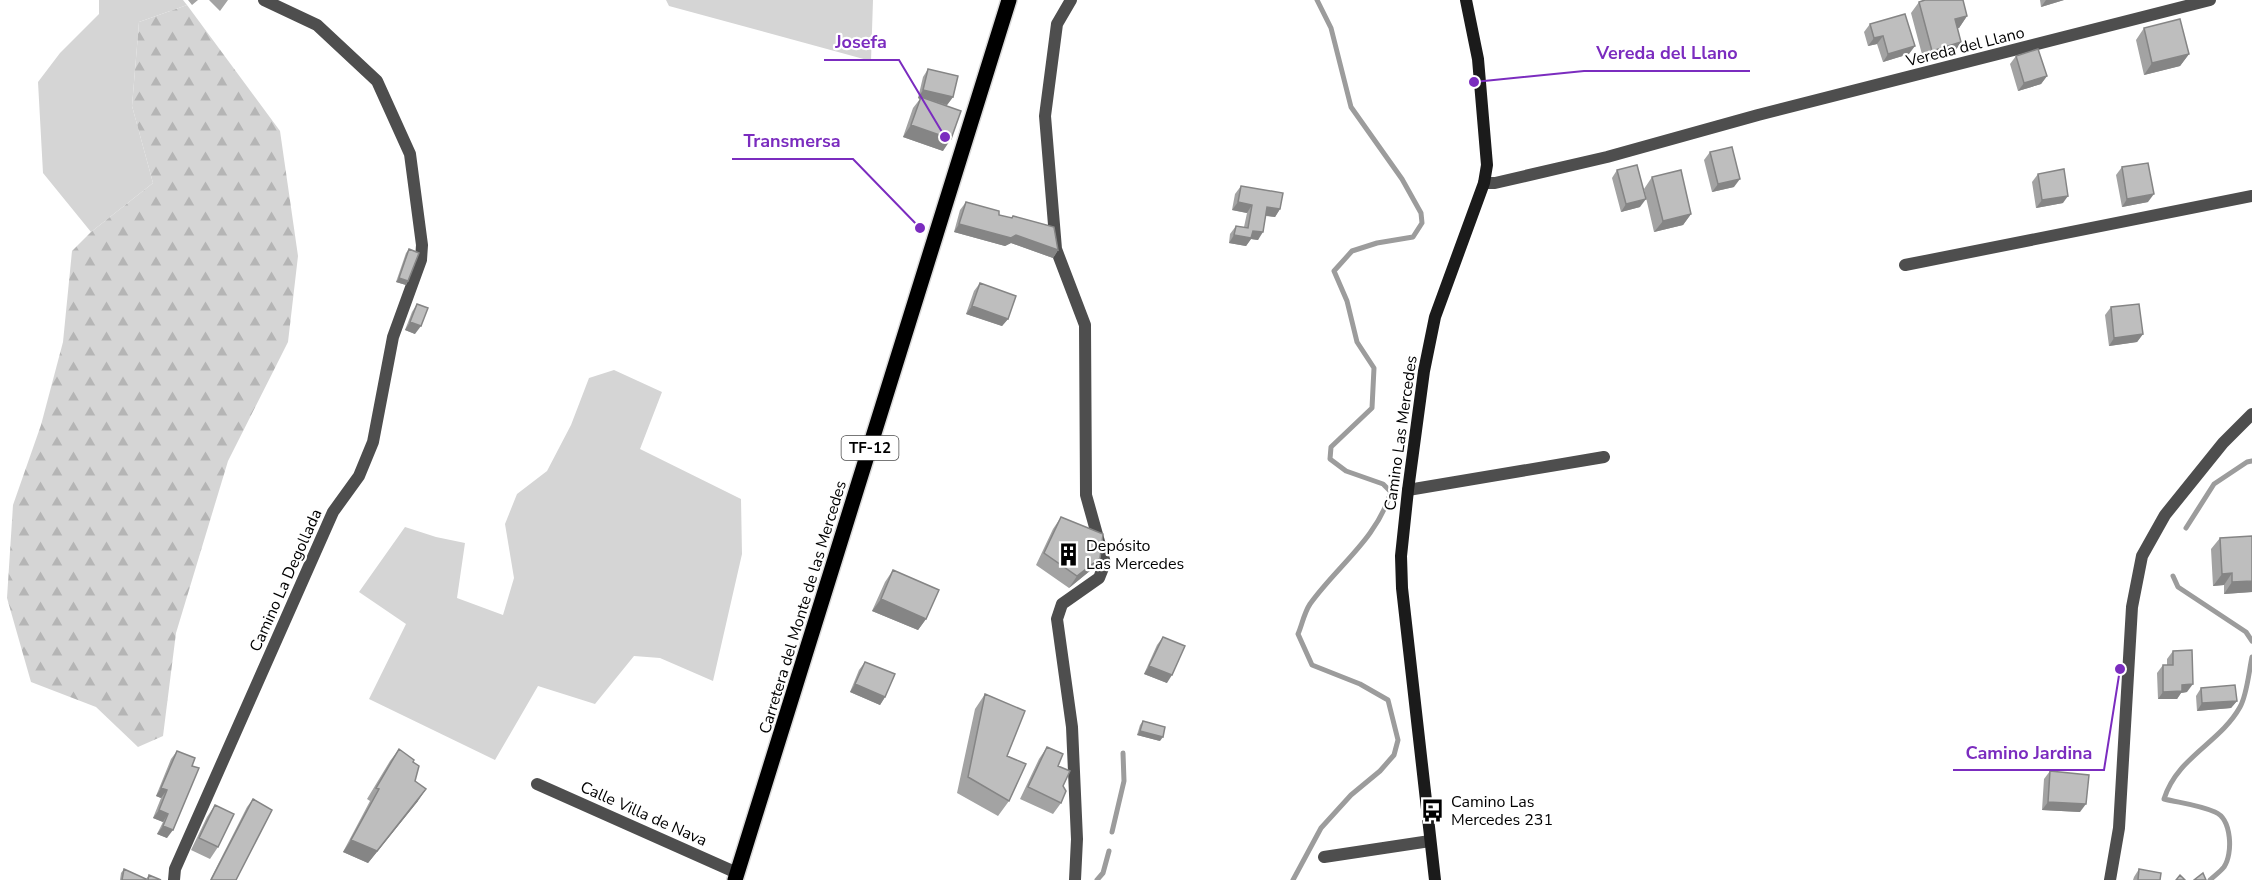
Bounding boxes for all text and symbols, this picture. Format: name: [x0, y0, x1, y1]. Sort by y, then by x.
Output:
street label: Vereda del Llano: [1903, 22, 2027, 73]
callout: Josefa: [824, 24, 899, 60]
text: Josefa: [834, 30, 887, 54]
callout: Vereda del Llano: [1584, 35, 1750, 71]
text: Vereda del Llano: [1595, 41, 1738, 65]
callout: Transmersa: [732, 123, 853, 159]
text: Transmersa: [743, 129, 841, 153]
street label: Camino Las Mercedes: [1379, 354, 1423, 512]
road number: TF-12: [842, 436, 898, 460]
street label: Carretera del Monte de las Mercedes: [754, 478, 852, 737]
street label: Camino La Degollada: [245, 506, 327, 655]
place label: Depósito Las Mercedes: [1086, 535, 1184, 575]
building icon: Depósito Las Mercedes: [1055, 541, 1081, 567]
callout: Camino Jardina: [1953, 734, 2104, 770]
text: Camino Jardina: [1966, 741, 2092, 765]
street label: Calle Villa de Nava: [577, 776, 710, 852]
place label: Camino Las Mercedes 231: [1451, 791, 1553, 831]
bus stop icon: Camino Las Mercedes 231: [1420, 797, 1446, 823]

